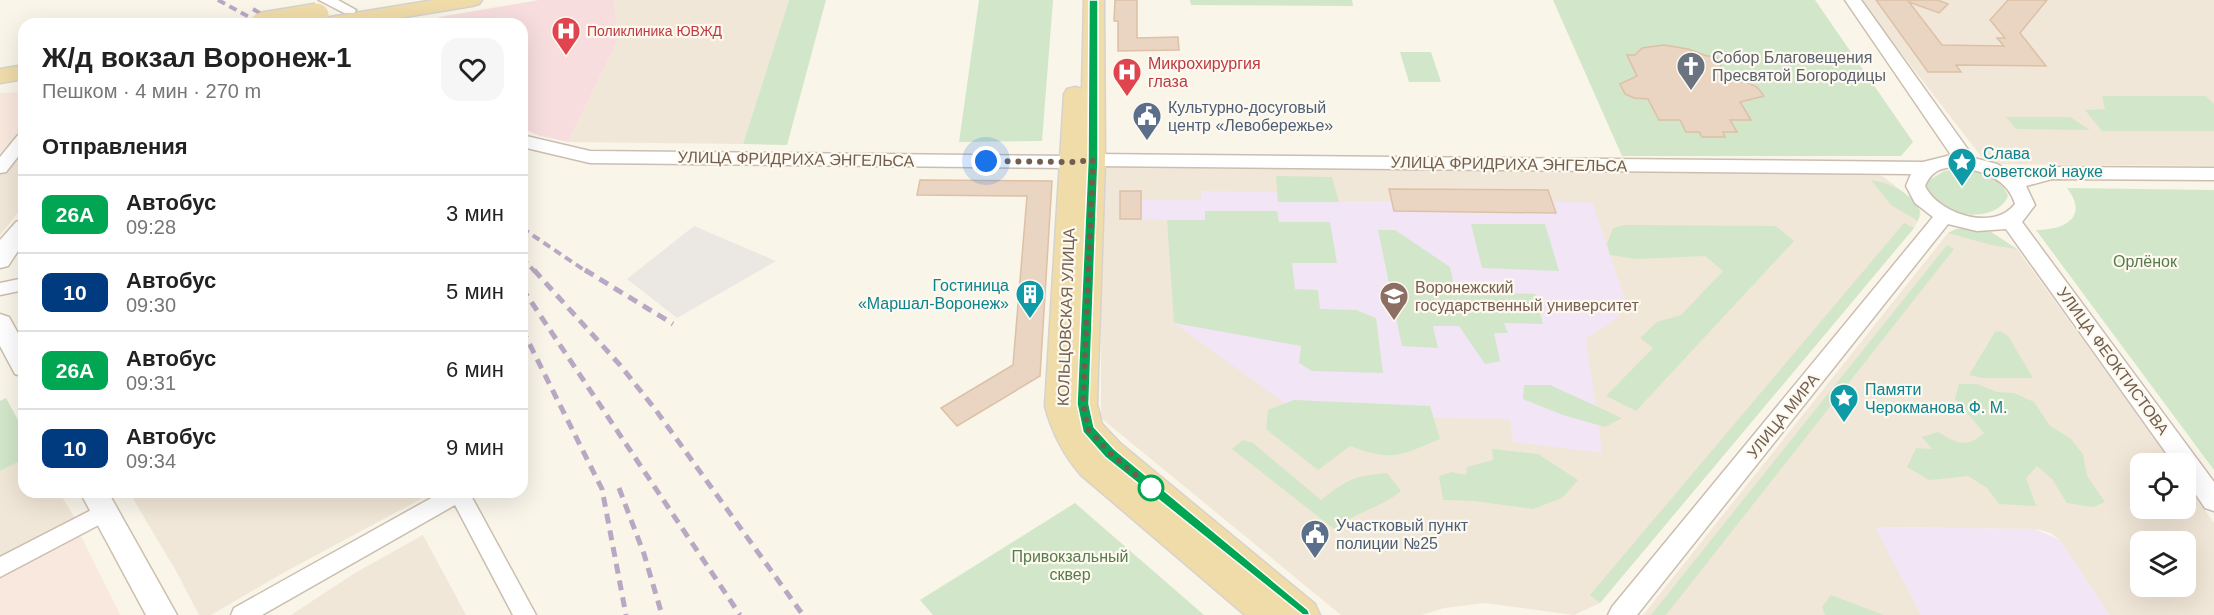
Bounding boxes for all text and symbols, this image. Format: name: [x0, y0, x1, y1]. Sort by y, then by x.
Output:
hospital icon: Поликлиника ЮВЖД: [550, 15, 582, 57]
place label: Поликлиника ЮВЖД: [587, 23, 723, 39]
button: heart: [441, 38, 504, 101]
text: Ж/д вокзал Воронеж-1: [42, 42, 352, 73]
place label: Собор Благовещения Пресвятой Богородицы: [1712, 49, 1886, 84]
church icon: Собор Благовещения Пресвятой Богородицы: [1675, 50, 1707, 92]
place label: Микрохирургия глаза: [1148, 55, 1261, 90]
hospital icon: Микрохирургия глаза: [1111, 56, 1143, 98]
text: Пешком · 4 мин · 270 m: [42, 80, 261, 102]
place label: Культурно-досуговый центр «Левобережье»: [1168, 99, 1333, 134]
public building icon: Культурно-досуговый центр «Левобережье»: [1131, 100, 1163, 142]
text: Отправления: [42, 134, 188, 159]
place label: Слава советской науке: [1983, 145, 2103, 180]
your location: [971, 146, 1001, 176]
place icon: Слава советской науке: [1946, 146, 1978, 188]
street label: УЛИЦА ФРИДРИХА ЭНГЕЛЬСА: [678, 148, 915, 170]
street label: УЛИЦА ФРИДРИХА ЭНГЕЛЬСА: [1391, 153, 1628, 175]
text: Автобус: [126, 190, 216, 215]
text: 3 мин: [446, 201, 504, 226]
text: 26А: [56, 203, 94, 226]
text: 09:28: [126, 216, 176, 238]
street label: КОЛЬЦОВСКАЯ УЛИЦА: [1054, 227, 1078, 406]
park label: Орлёнок: [2113, 253, 2178, 270]
text: Автобус: [126, 268, 216, 293]
place label: Гостиница «Маршал-Воронеж»: [858, 277, 1009, 312]
building icon: Гостиница «Маршал-Воронеж»: [1014, 278, 1046, 320]
text: 5 мин: [446, 279, 504, 304]
place label: Воронежский государственный университет: [1415, 279, 1639, 314]
school or university icon: Воронежский государственный университет: [1378, 280, 1410, 322]
text: 10: [63, 281, 87, 304]
street label: УЛИЦА ФЕОКТИСТОВА: [2054, 284, 2172, 438]
text: 09:30: [126, 294, 176, 316]
text: Автобус: [126, 346, 216, 371]
text: 6 мин: [446, 357, 504, 382]
text: 26А: [56, 359, 94, 382]
street label: УЛИЦА МИРА: [1744, 370, 1822, 462]
text: 09:31: [126, 372, 176, 394]
place label: Памяти Черокманова Ф. М.: [1865, 381, 2007, 416]
place icon: Памяти Черокманова Ф. М.: [1828, 382, 1860, 424]
text: Автобус: [126, 424, 216, 449]
text: 9 мин: [446, 435, 504, 460]
text: 10: [63, 437, 87, 460]
text: 09:34: [126, 450, 176, 472]
map controls: [2130, 453, 2196, 597]
button: locate: [2130, 453, 2196, 519]
unlabelled marker: [1138, 475, 1164, 501]
place label: Участковый пункт полиции №25: [1336, 517, 1469, 552]
public building icon: Участковый пункт полиции №25: [1299, 518, 1331, 560]
button: layers: [2130, 531, 2196, 597]
park label: Привокзальный сквер: [1012, 548, 1128, 583]

